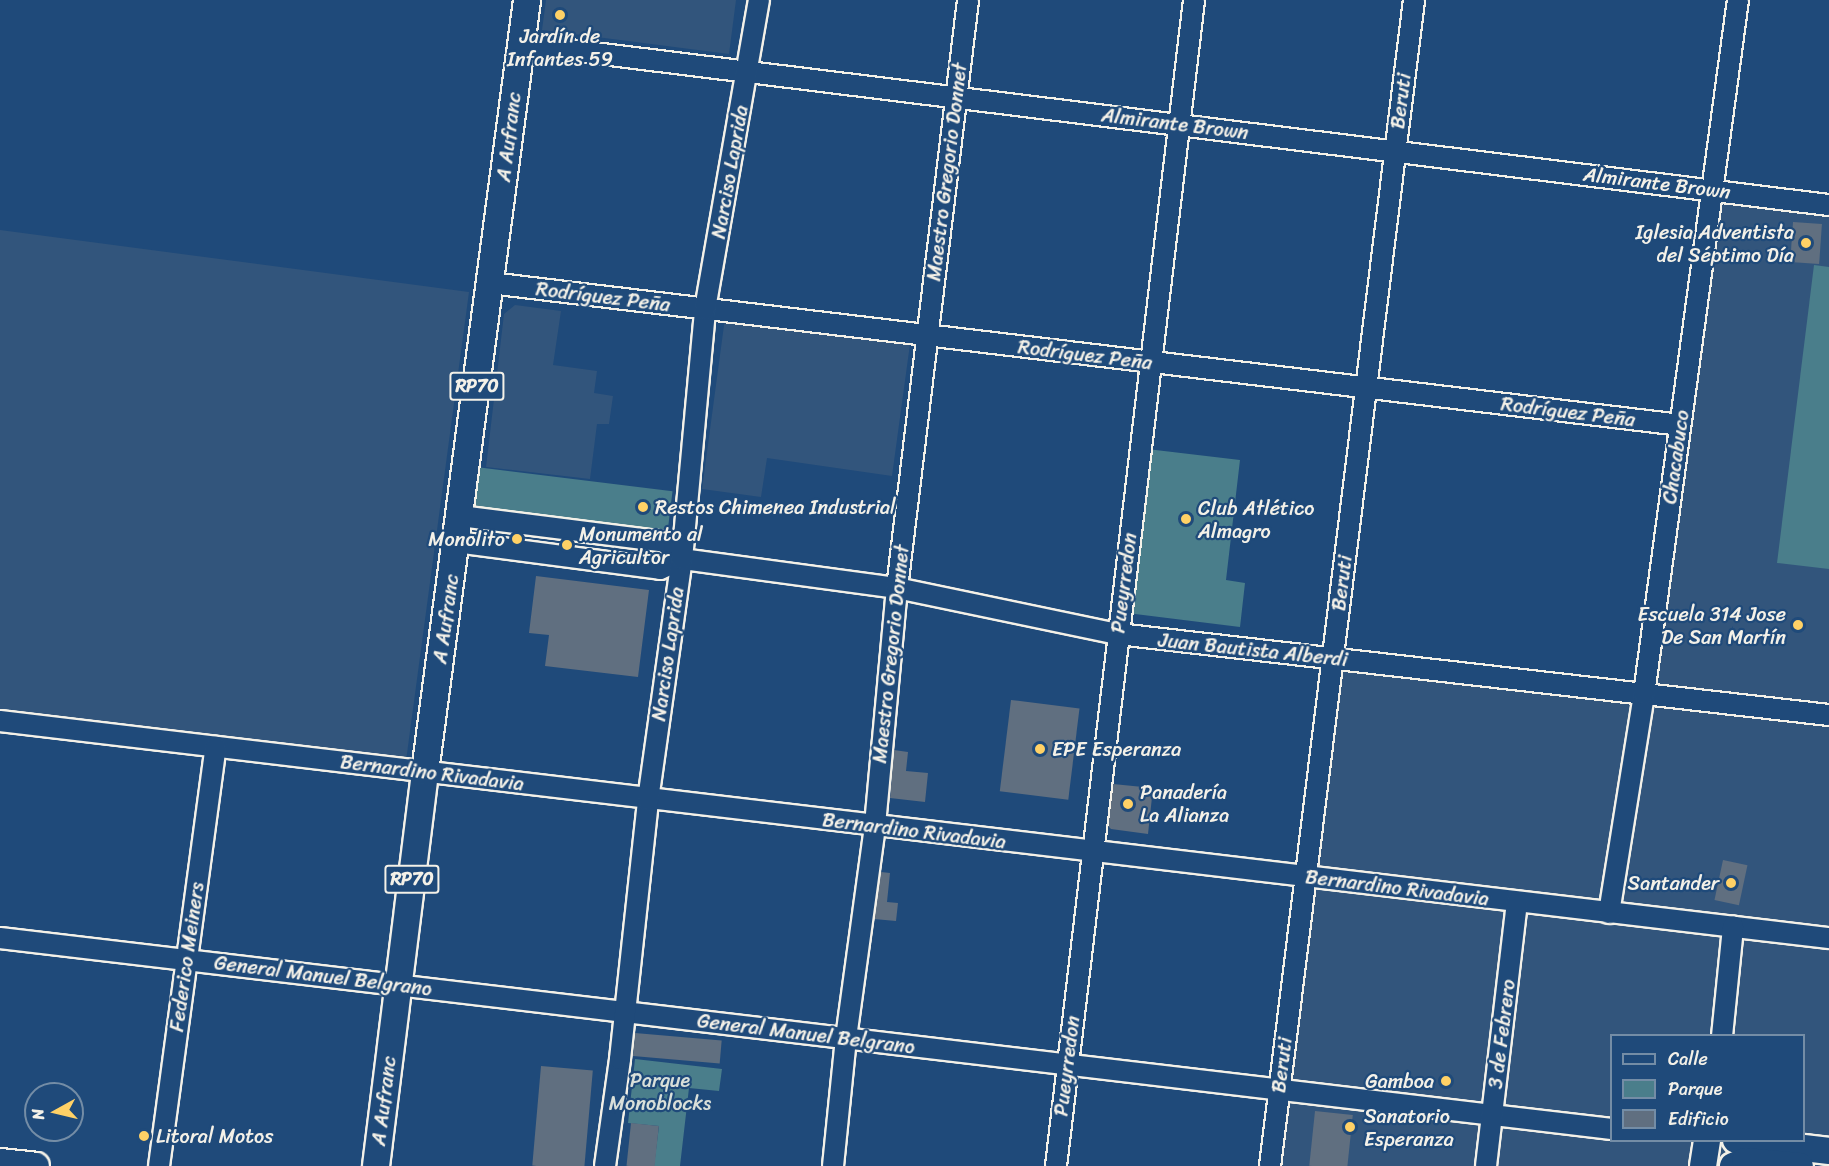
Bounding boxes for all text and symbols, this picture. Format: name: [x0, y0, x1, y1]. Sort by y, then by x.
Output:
marker: Jardín de Infantes 59: [553, 8, 567, 22]
place label: Jardín de Infantes 59: [507, 24, 613, 71]
street label: Maestro Gregorio Donnet: [922, 61, 972, 283]
street label: Beruti: [1386, 72, 1416, 130]
street label: A Aufranc: [492, 91, 526, 183]
street label: Narciso Laprida: [706, 103, 754, 241]
street label: Almirante Brown: [1100, 103, 1250, 145]
street label: Almirante Brown: [1582, 162, 1732, 204]
place label: Iglesia Adventista del Séptimo Día: [1635, 220, 1794, 267]
marker: Iglesia Adventista del Séptimo Día: [1799, 236, 1813, 250]
street label: Rodríguez Peña: [535, 277, 671, 317]
street label: Rodríguez Peña: [1017, 335, 1153, 375]
road number: RP70: [448, 371, 506, 401]
street label: Rodríguez Peña: [1500, 392, 1636, 432]
street label: Chacabuco: [1658, 409, 1694, 505]
place label: Restos Chimenea Industrial: [655, 495, 895, 519]
place label: Club Atlético Almagro: [1198, 496, 1314, 543]
marker: Restos Chimenea Industrial: [636, 500, 650, 514]
marker: Club Atlético Almagro: [1179, 512, 1193, 526]
place label: Monumento al Agricultor: [579, 522, 703, 569]
place label: Monolito: [428, 527, 505, 551]
street label: Pueyrredon: [1106, 531, 1142, 635]
marker: Monolito: [510, 532, 524, 546]
marker: Monumento al Agricultor: [560, 538, 574, 552]
street label: Maestro Gregorio Donnet: [868, 543, 914, 765]
street label: Beruti: [1327, 554, 1357, 612]
street label: A Aufranc: [428, 573, 464, 665]
street label: Narciso Laprida: [647, 585, 689, 723]
place label: Escuela 314 Jose De San Martín: [1638, 602, 1786, 649]
marker: Escuela 314 Jose De San Martín: [1791, 618, 1805, 632]
street label: Juan Bautista Alberdi: [1157, 628, 1349, 672]
place label: EPE Esperanza: [1052, 737, 1181, 761]
marker: EPE Esperanza: [1033, 742, 1047, 756]
street label: Bernardino Rivadavia: [339, 750, 525, 796]
place label: Panadería La Alianza: [1140, 780, 1229, 827]
marker: Panadería La Alianza: [1121, 797, 1135, 811]
street label: Bernardino Rivadavia: [821, 808, 1007, 854]
road number: RP70: [384, 864, 440, 894]
street label: Bernardino Rivadavia: [1304, 865, 1490, 911]
place label: Santander: [1628, 871, 1719, 895]
marker: Santander: [1724, 876, 1738, 890]
street label: Federico Meiners: [165, 881, 209, 1033]
street label: General Manuel Belgrano: [213, 951, 433, 1001]
street label: 3 de Febrero: [1483, 977, 1521, 1091]
street label: General Manuel Belgrano: [696, 1009, 916, 1059]
street label: Pueyrredon: [1049, 1014, 1085, 1118]
legend: [1610, 1034, 1805, 1142]
street label: Beruti: [1267, 1036, 1297, 1094]
text: Calle: [1668, 1043, 1708, 1075]
street label: A Aufranc: [367, 1055, 401, 1147]
park label: Parque Monoblocks: [609, 1068, 711, 1115]
place label: Gamboa: [1365, 1069, 1434, 1093]
text: Parque: [1668, 1073, 1722, 1105]
marker: Gamboa: [1439, 1074, 1453, 1088]
north arrow: [24, 1082, 84, 1142]
text: Edificio: [1668, 1103, 1729, 1135]
place label: Sanatorio Esperanza: [1364, 1104, 1454, 1151]
text: N: [23, 1107, 53, 1122]
marker: Sanatorio Esperanza: [1341, 1118, 1359, 1136]
place label: Litoral Motos: [156, 1124, 273, 1148]
marker: Litoral Motos: [137, 1129, 151, 1143]

